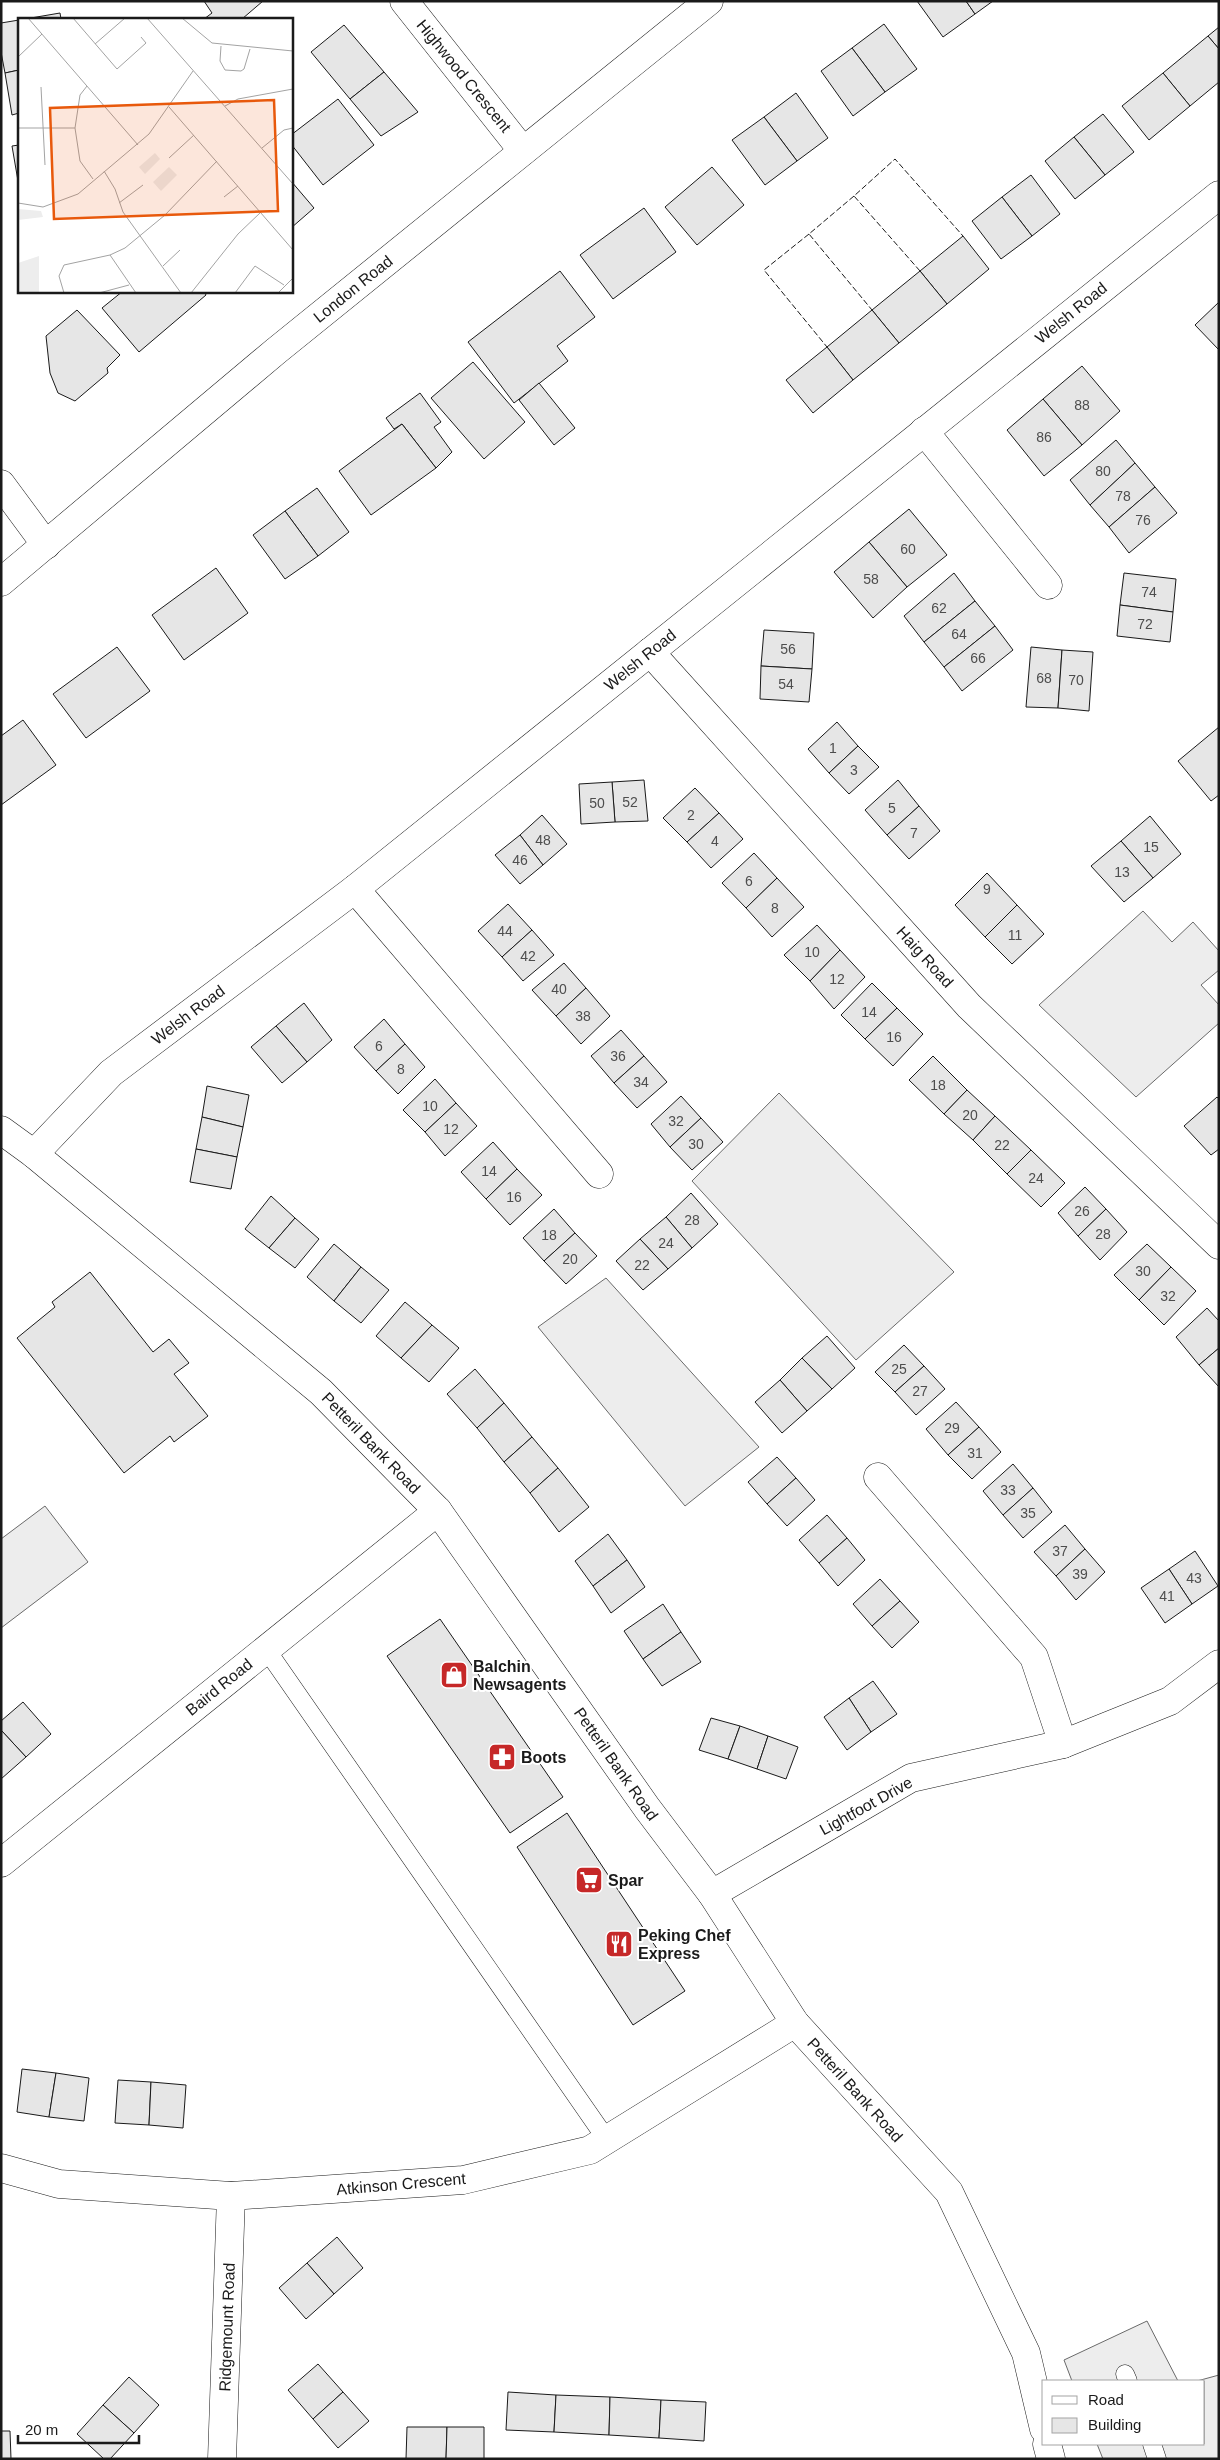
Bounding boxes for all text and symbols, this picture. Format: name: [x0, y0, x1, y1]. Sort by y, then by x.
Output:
street label: Highwood Crescent: [413, 16, 515, 136]
inset map: [18, 18, 292, 292]
street label: London Road: [310, 252, 396, 326]
street label: Welsh Road: [1032, 279, 1110, 347]
house number: 88: [1074, 397, 1090, 413]
house number: 86: [1036, 429, 1052, 445]
house number: 80: [1095, 463, 1111, 479]
house number: 78: [1115, 488, 1131, 504]
house number: 76: [1135, 512, 1151, 528]
house number: 60: [900, 541, 916, 557]
house number: 58: [863, 571, 879, 587]
house number: 74: [1141, 584, 1157, 600]
house number: 62: [931, 600, 947, 616]
house number: 72: [1137, 616, 1153, 632]
street label: Welsh Road: [601, 626, 679, 694]
house number: 64: [951, 626, 967, 642]
house number: 56: [780, 641, 796, 657]
house number: 66: [970, 650, 986, 666]
house number: 68: [1036, 670, 1052, 686]
house number: 70: [1068, 672, 1084, 688]
house number: 54: [778, 676, 794, 692]
house number: 1: [829, 740, 837, 756]
house number: 3: [850, 762, 858, 778]
house number: 52: [622, 794, 638, 810]
house number: 50: [589, 795, 605, 811]
house number: 5: [888, 800, 896, 816]
house number: 2: [687, 807, 695, 823]
house number: 7: [910, 825, 918, 841]
house number: 48: [535, 832, 551, 848]
house number: 4: [711, 833, 719, 849]
house number: 15: [1143, 839, 1159, 855]
house number: 46: [512, 852, 528, 868]
house number: 13: [1114, 864, 1130, 880]
house number: 6: [745, 873, 753, 889]
house number: 9: [983, 881, 991, 897]
house number: 8: [771, 900, 779, 916]
house number: 44: [497, 923, 513, 939]
street label: Haig Road: [893, 923, 957, 991]
house number: 11: [1008, 927, 1022, 943]
house number: 10: [804, 944, 820, 960]
house number: 42: [520, 948, 536, 964]
house number: 12: [829, 971, 845, 987]
house number: 40: [551, 981, 567, 997]
street label: Welsh Road: [148, 982, 228, 1048]
house number: 14: [861, 1004, 877, 1020]
house number: 38: [575, 1008, 591, 1024]
house number: 16: [886, 1029, 902, 1045]
house number: 6: [375, 1038, 383, 1054]
house number: 36: [610, 1048, 626, 1064]
house number: 8: [397, 1061, 405, 1077]
house number: 34: [633, 1074, 649, 1090]
house number: 18: [930, 1077, 946, 1093]
house number: 10: [422, 1098, 438, 1114]
house number: 20: [962, 1107, 978, 1123]
house number: 32: [668, 1113, 684, 1129]
house number: 12: [443, 1121, 459, 1137]
house number: 30: [688, 1136, 704, 1152]
house number: 22: [994, 1137, 1010, 1153]
house number: 14: [481, 1163, 497, 1179]
house number: 24: [1028, 1170, 1044, 1186]
house number: 16: [506, 1189, 522, 1205]
house number: 26: [1074, 1203, 1090, 1219]
house number: 28: [684, 1212, 700, 1228]
house number: 28: [1095, 1226, 1111, 1242]
house number: 18: [541, 1227, 557, 1243]
house number: 24: [658, 1235, 674, 1251]
house number: 20: [562, 1251, 578, 1267]
house number: 22: [634, 1257, 650, 1273]
house number: 30: [1135, 1263, 1151, 1279]
house number: 32: [1160, 1288, 1176, 1304]
house number: 25: [891, 1361, 907, 1377]
house number: 27: [912, 1383, 928, 1399]
street label: Petteril Bank Road: [319, 1389, 423, 1497]
house number: 29: [944, 1420, 960, 1436]
house number: 31: [967, 1445, 983, 1461]
house number: 33: [1000, 1482, 1016, 1498]
house number: 35: [1020, 1505, 1036, 1521]
house number: 37: [1052, 1543, 1068, 1559]
house number: 39: [1072, 1566, 1088, 1582]
house number: 43: [1186, 1570, 1202, 1586]
house number: 41: [1159, 1588, 1175, 1604]
street label: Baird Road: [183, 1655, 255, 1719]
place label: Balchin Newsagents: [473, 1658, 566, 1693]
shop icon: Balchin Newsagents: [439, 1660, 469, 1690]
street label: Petteril Bank Road: [571, 1704, 661, 1824]
pharmacy icon: Boots: [487, 1742, 517, 1772]
place label: Boots: [521, 1749, 566, 1766]
street label: Lightfoot Drive: [817, 1774, 915, 1838]
supermarket icon: Spar: [574, 1865, 604, 1895]
place label: Spar: [608, 1872, 644, 1889]
place label: Peking Chef Express: [638, 1927, 731, 1962]
restaurant icon: Peking Chef Express: [604, 1929, 634, 1959]
street label: Petteril Bank Road: [804, 2035, 906, 2145]
street label: Atkinson Crescent: [336, 2170, 467, 2198]
street label: Ridgemount Road: [216, 2262, 238, 2392]
legend: [1042, 2380, 1205, 2445]
text: Road: [1088, 2391, 1124, 2408]
scale bar: [18, 2412, 139, 2444]
text: Building: [1088, 2416, 1141, 2433]
text: 20 m: [25, 2421, 58, 2438]

